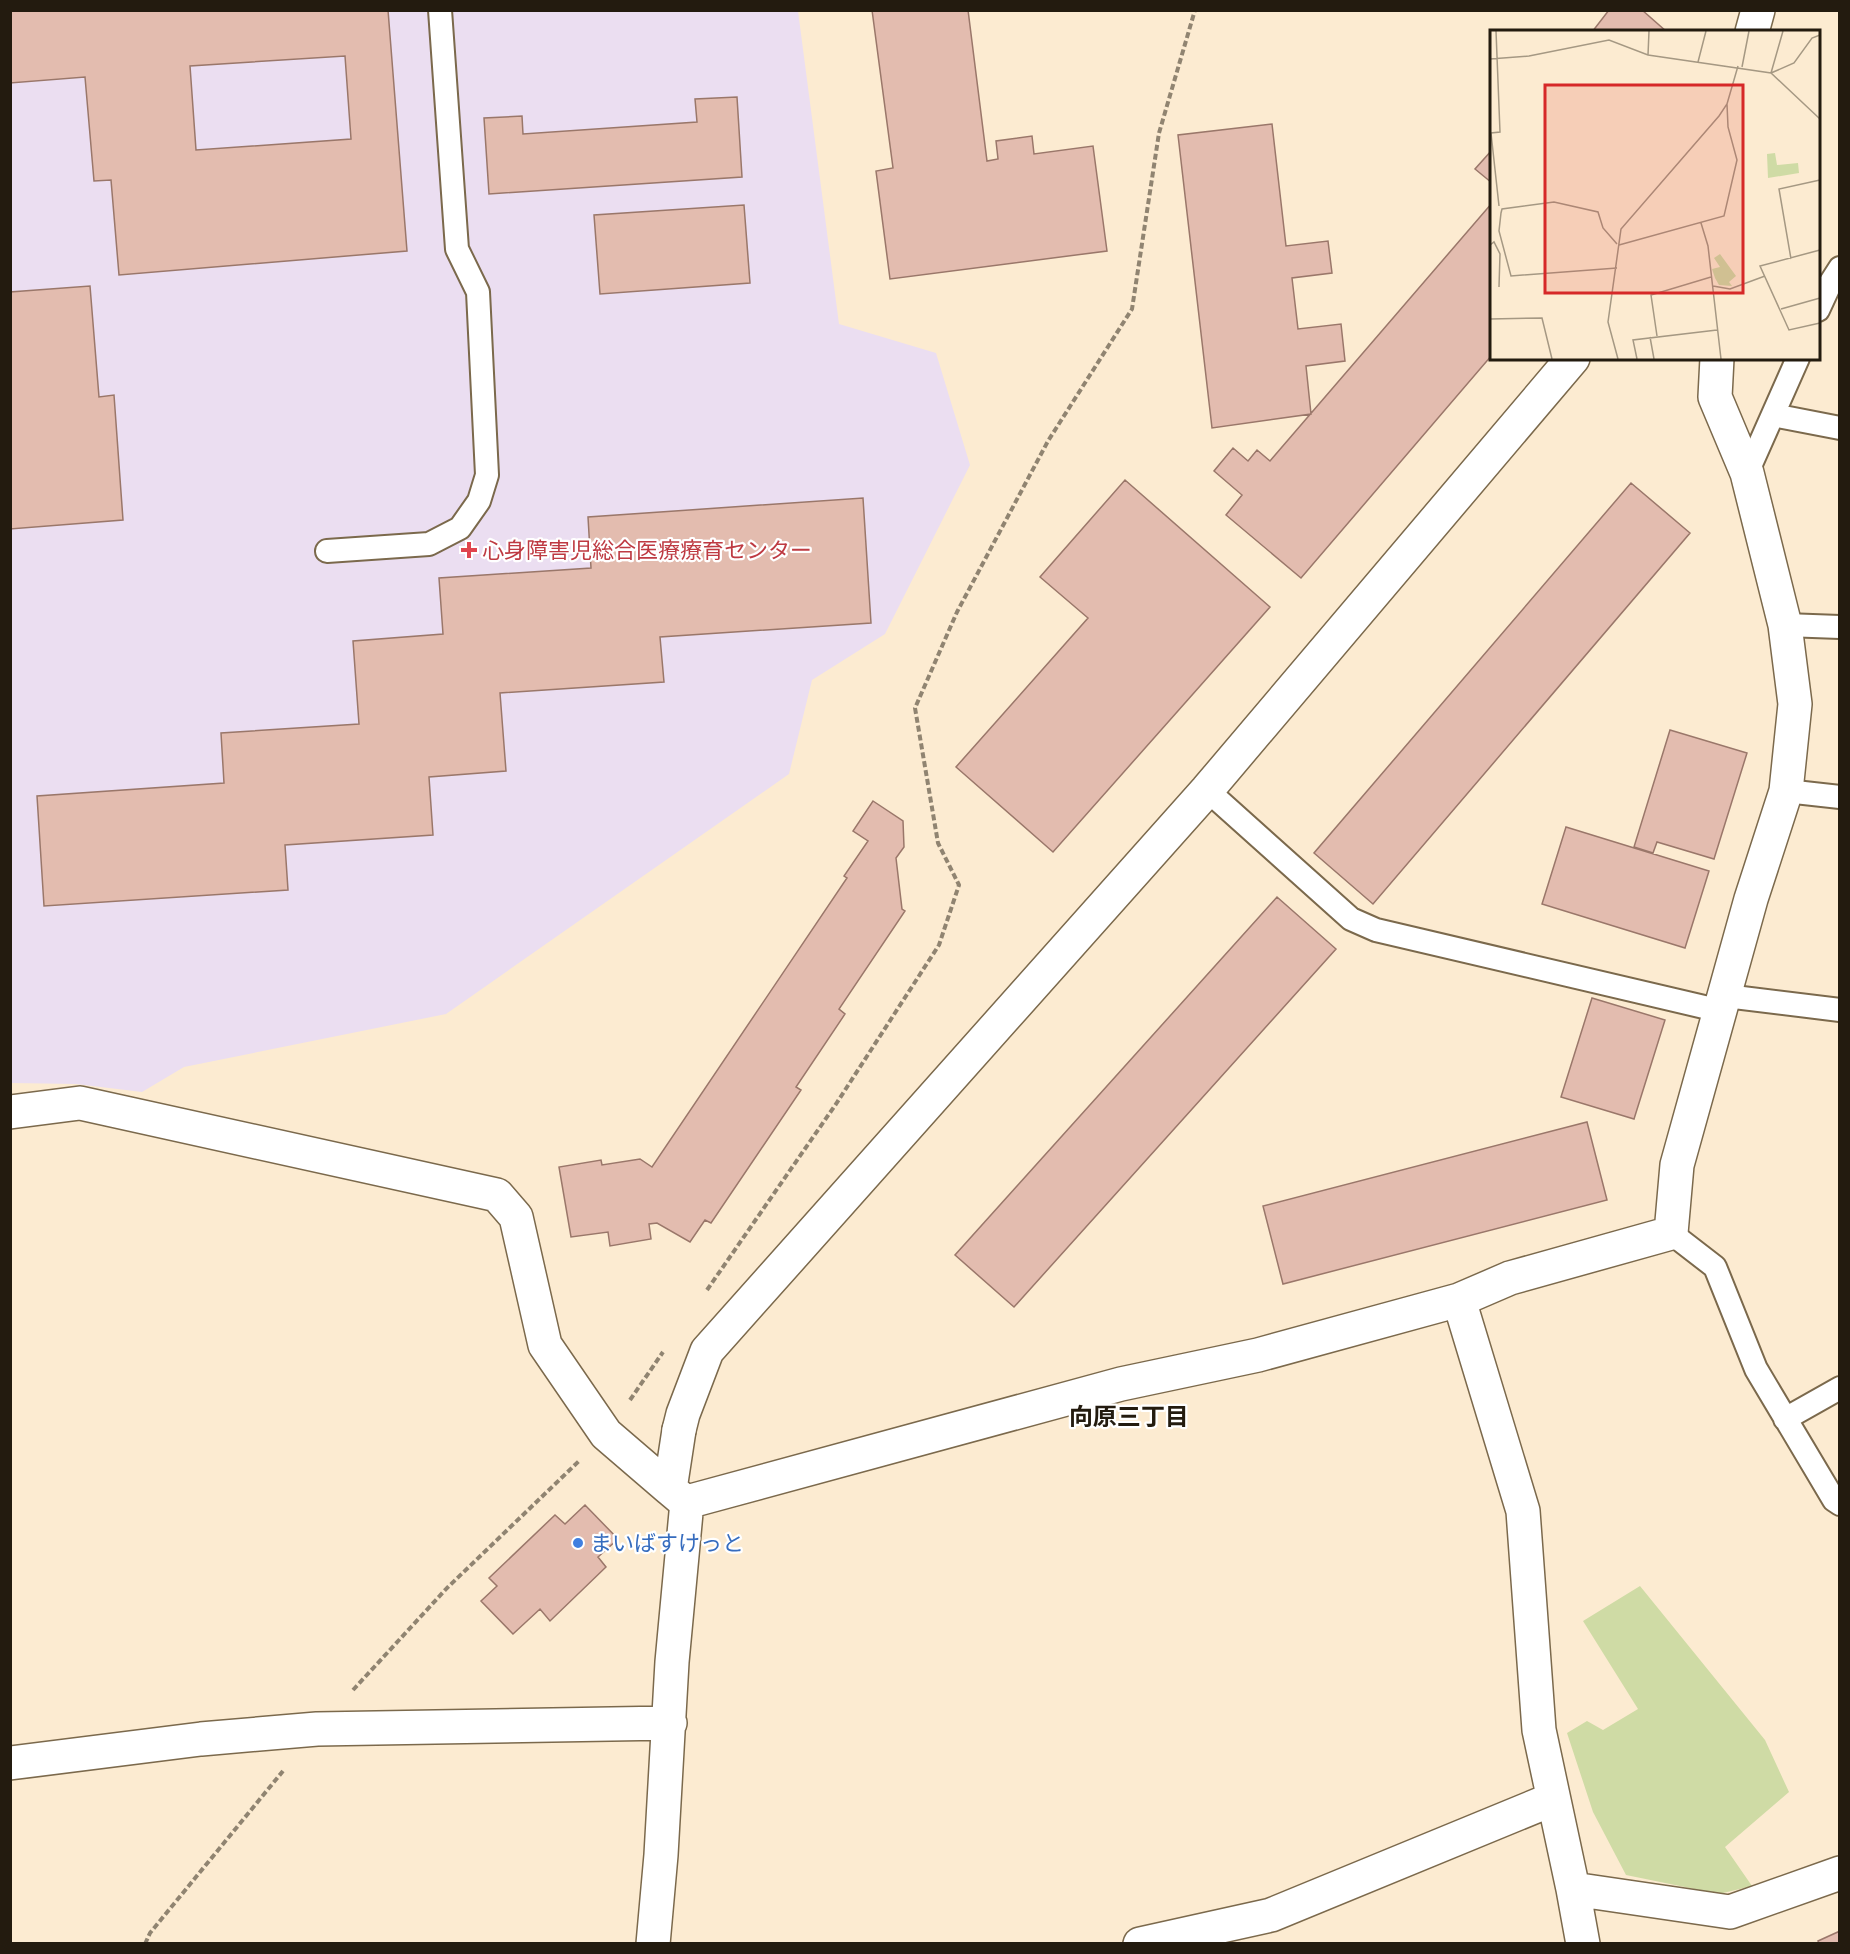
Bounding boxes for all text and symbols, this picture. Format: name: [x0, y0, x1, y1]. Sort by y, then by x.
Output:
inset map: [1490, 30, 1820, 360]
place label: 心身障害児総合医療療育センター: [482, 536, 812, 564]
marker: 心身障害児総合医療療育センター: [460, 541, 478, 559]
district label: 向原三丁目: [1069, 1401, 1189, 1432]
place label: まいばすけっと: [590, 1529, 744, 1557]
marker: まいばすけっと: [571, 1536, 585, 1550]

